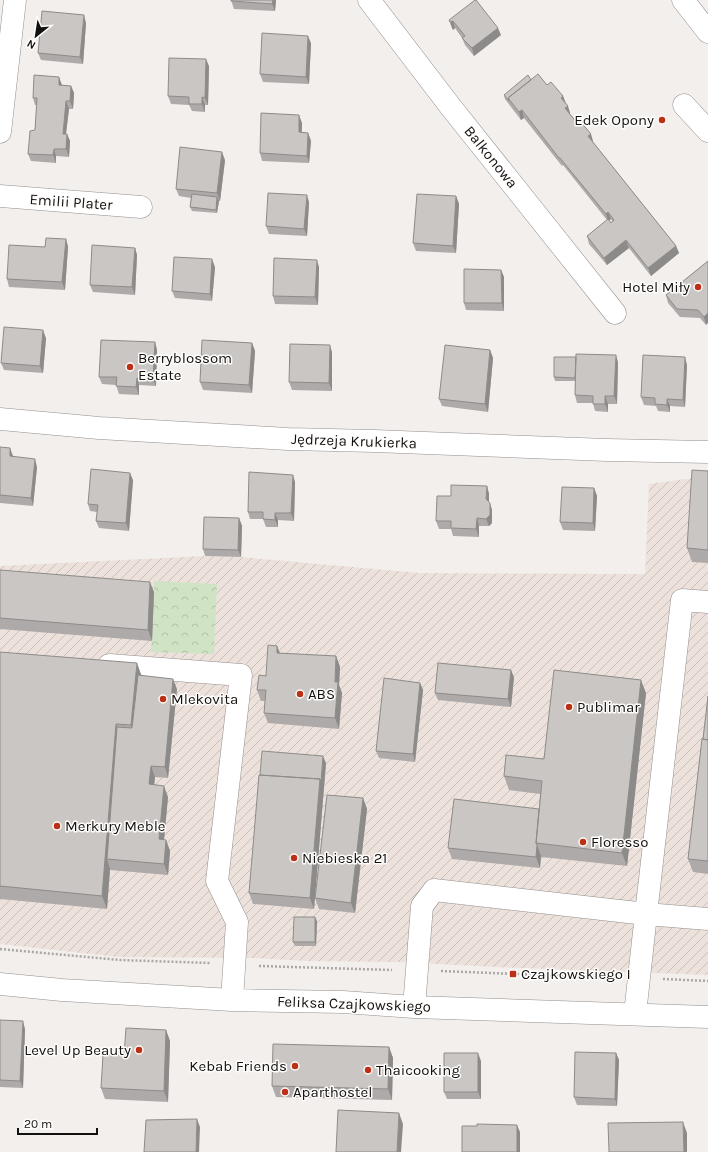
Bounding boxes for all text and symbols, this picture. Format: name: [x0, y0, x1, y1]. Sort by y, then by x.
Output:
north arrow: [16, 16, 56, 56]
text: N: [25, 37, 38, 52]
place label: Edek Opony: [574, 111, 654, 129]
marker: Edek Opony: [657, 115, 667, 125]
street label: Balkonowa: [460, 122, 522, 192]
street label: Emilii Plater: [29, 190, 114, 214]
place label: Hotel Miły: [622, 278, 690, 296]
marker: Hotel Miły: [693, 282, 703, 292]
place label: Berryblossom Estate: [138, 349, 232, 384]
marker: Berryblossom Estate: [125, 362, 135, 372]
street label: Jędrzeja Krukierka: [291, 430, 417, 452]
place label: ABS: [308, 685, 335, 703]
marker: ABS: [295, 689, 305, 699]
place label: Mlekovita: [171, 690, 238, 708]
marker: Mlekovita: [158, 694, 168, 704]
place label: Publimar: [577, 698, 640, 716]
marker: Publimar: [564, 702, 574, 712]
place label: Merkury Meble: [65, 817, 166, 835]
marker: Merkury Meble: [52, 821, 62, 831]
place label: Floresso: [591, 833, 648, 851]
marker: Floresso: [578, 837, 588, 847]
place label: Niebieska 21: [302, 849, 387, 867]
marker: Niebieska 21: [289, 853, 299, 863]
place label: Czajkowskiego I: [521, 965, 631, 983]
marker: Czajkowskiego I: [508, 969, 518, 979]
street label: Feliksa Czajkowskiego: [277, 992, 431, 1016]
place label: Level Up Beauty: [24, 1041, 131, 1059]
marker: Level Up Beauty: [134, 1045, 144, 1055]
place label: Kebab Friends: [189, 1057, 287, 1075]
marker: Kebab Friends: [290, 1061, 300, 1071]
place label: Thaicooking: [376, 1061, 460, 1079]
marker: Thaicooking: [363, 1065, 373, 1075]
place label: Aparthostel: [293, 1083, 372, 1101]
marker: Aparthostel: [280, 1087, 290, 1097]
scale bar: [18, 1110, 97, 1136]
text: 20 m: [24, 1117, 52, 1131]

